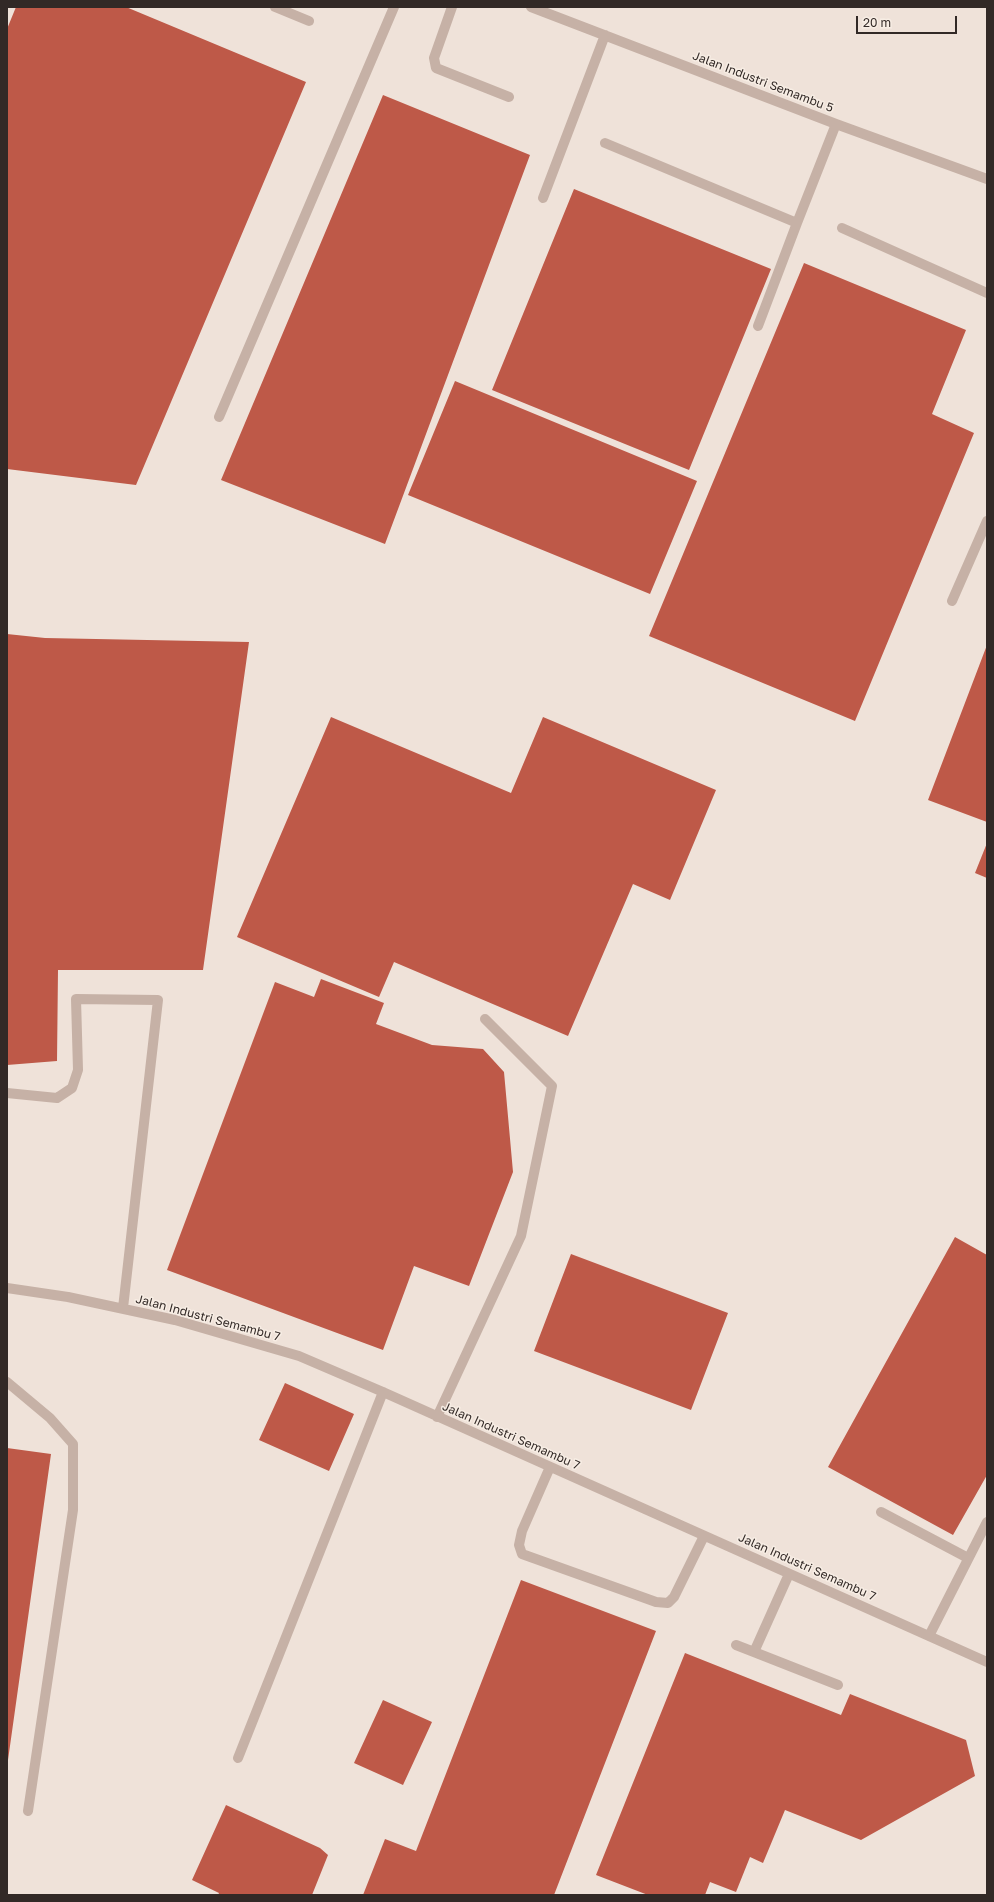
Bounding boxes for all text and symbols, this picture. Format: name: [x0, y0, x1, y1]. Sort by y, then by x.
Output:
scale bar: [858, 8, 959, 34]
text: 20 m: [863, 15, 891, 30]
street label: Jalan Industri Semambu 5: [691, 48, 835, 116]
street label: Jalan Industri Semambu 7: [134, 1292, 282, 1344]
street label: Jalan Industri Semambu 7: [440, 1399, 582, 1473]
street label: Jalan Industri Semambu 7: [736, 1530, 878, 1604]

